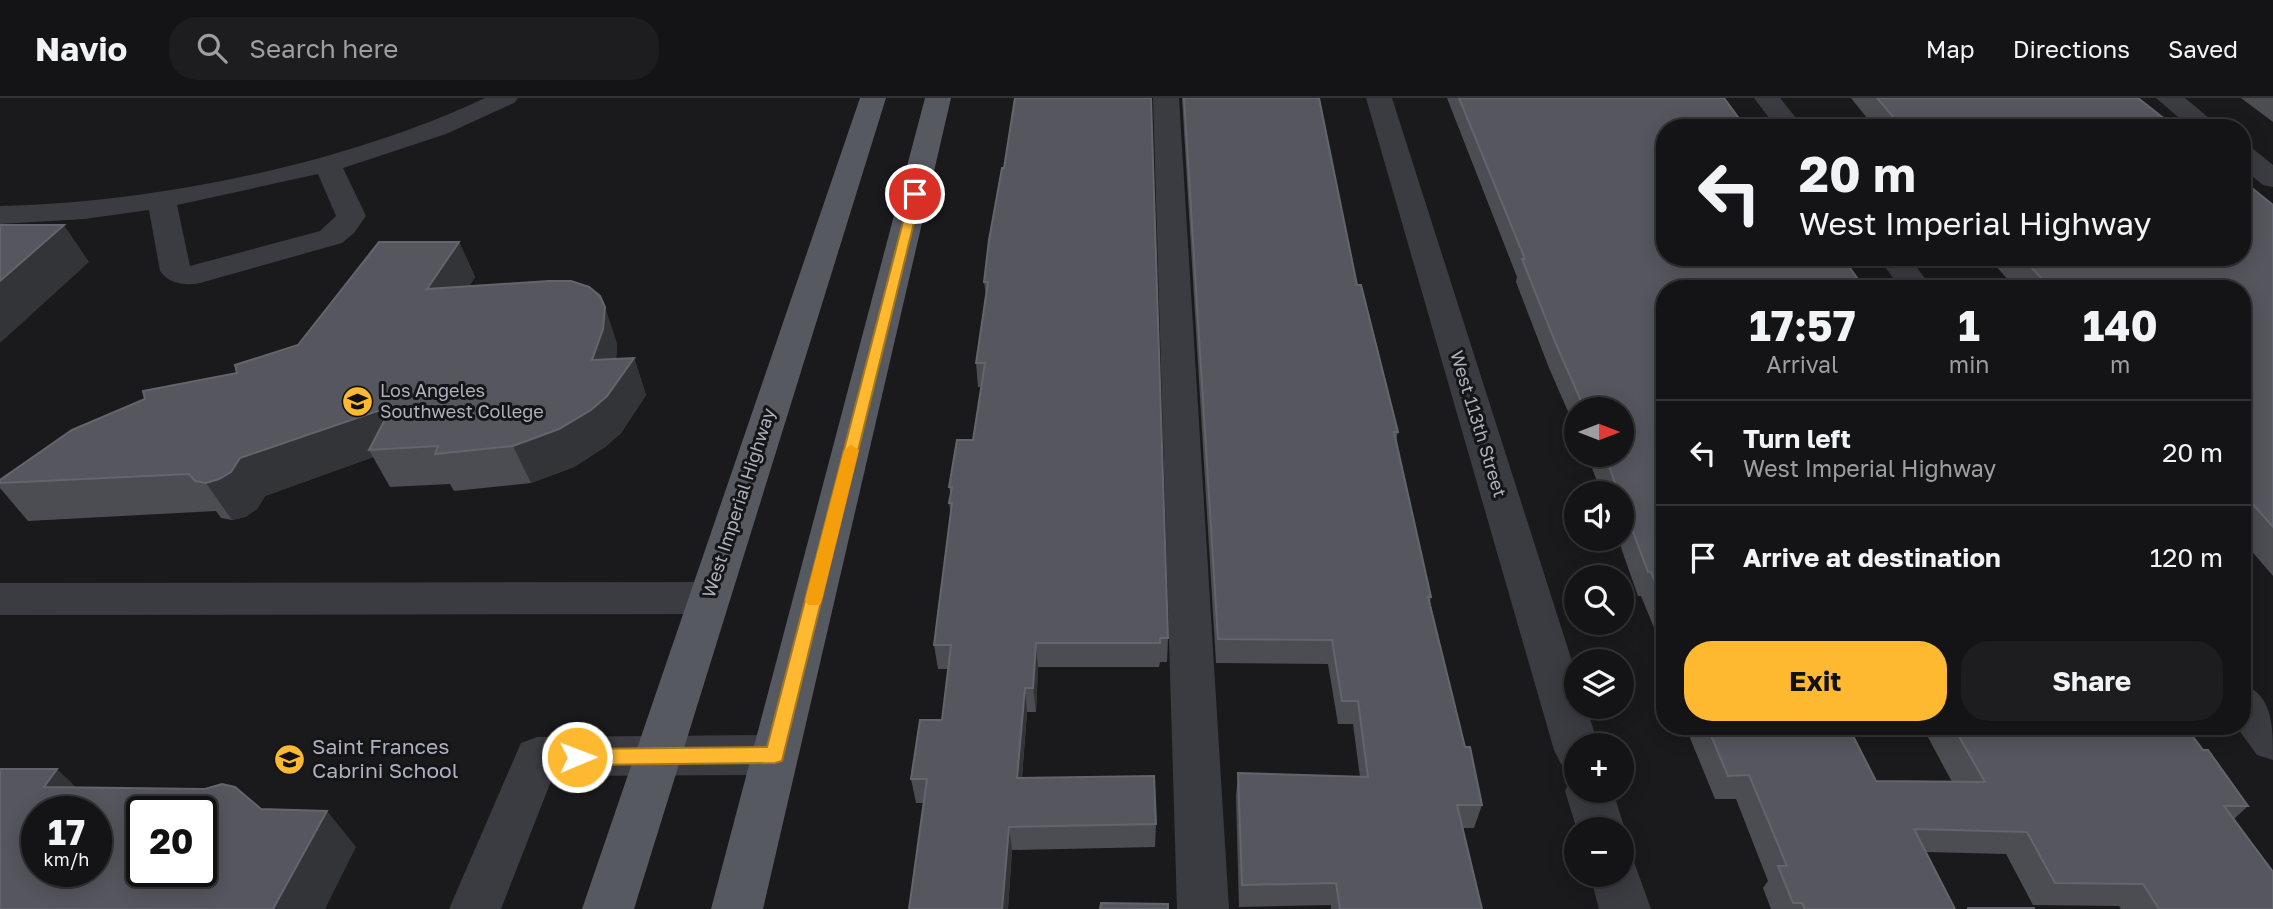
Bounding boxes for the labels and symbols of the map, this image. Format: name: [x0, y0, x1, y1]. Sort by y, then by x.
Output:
pin: [885, 164, 945, 224]
street label: West 113th Street: [1446, 348, 1512, 500]
place label: Los Angeles Southwest College: [380, 379, 544, 422]
school or university icon: Los Angeles Southwest College: [340, 384, 374, 418]
north arrow: [1564, 397, 1634, 467]
street label: West Imperial Highway: [697, 405, 779, 600]
position arrow: [540, 720, 614, 794]
place label: Saint Frances Cabrini School: [312, 733, 458, 783]
school or university icon: Saint Frances Cabrini School: [272, 742, 306, 776]
speed limit sign: 20: [126, 796, 217, 887]

